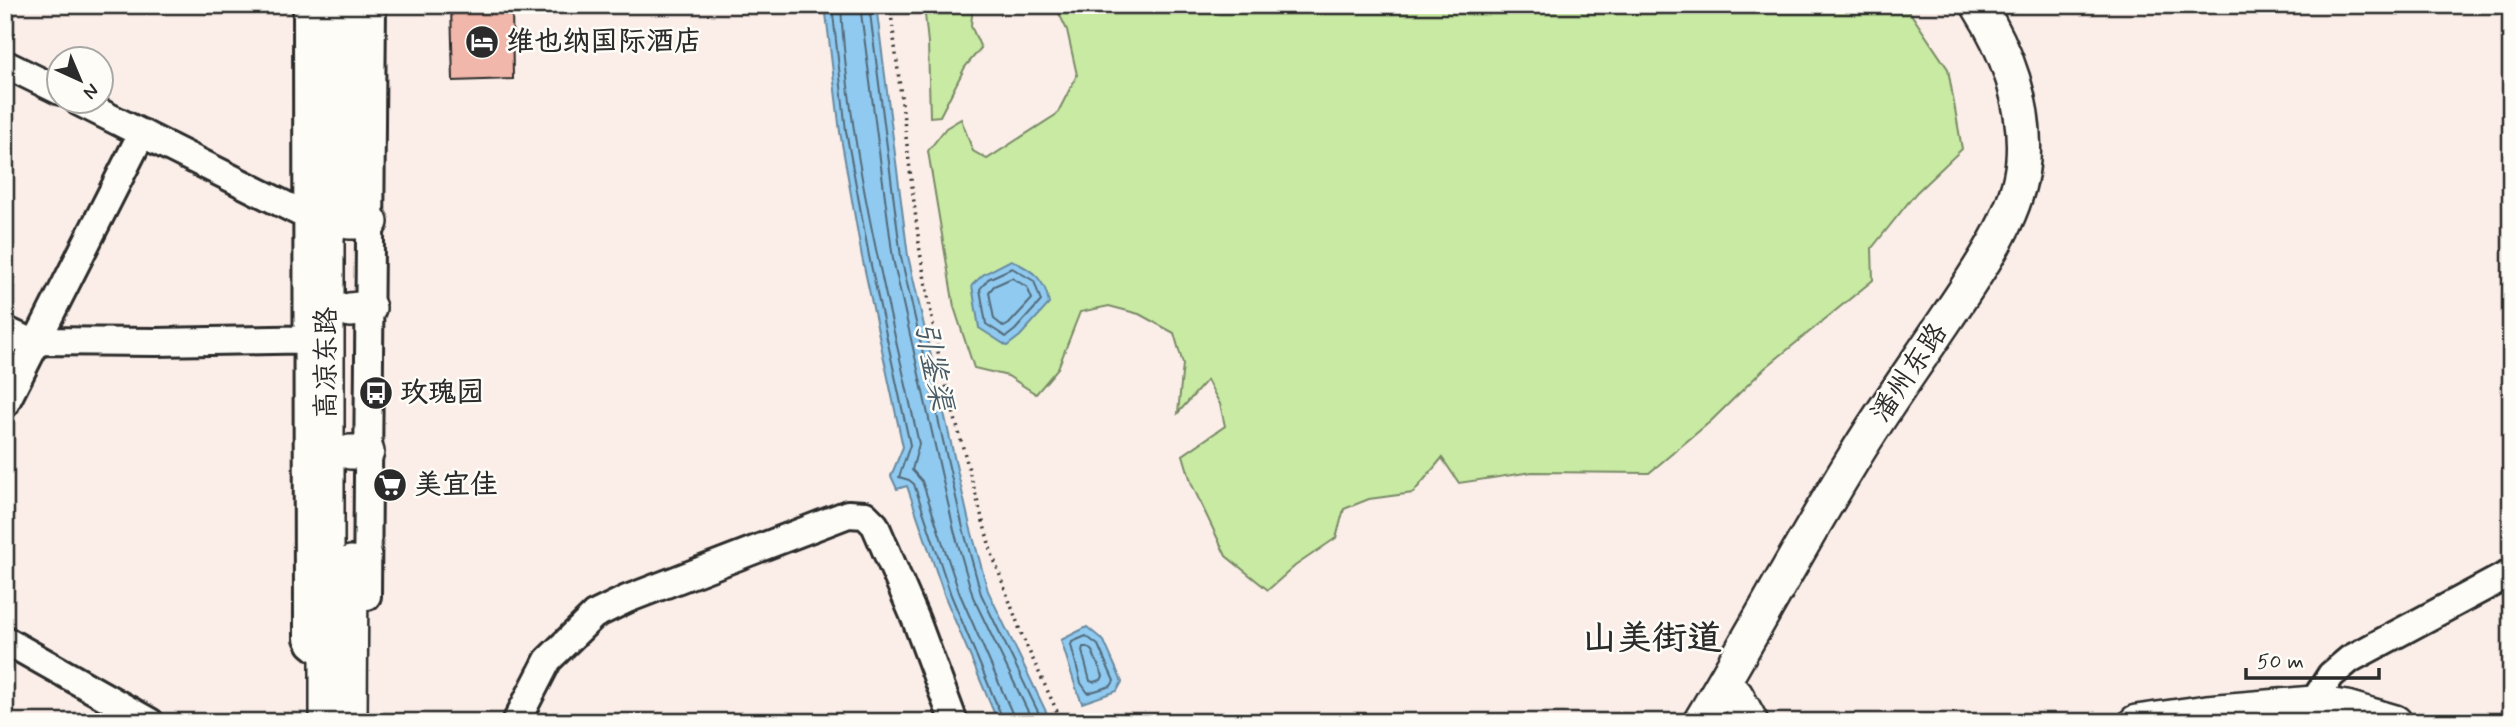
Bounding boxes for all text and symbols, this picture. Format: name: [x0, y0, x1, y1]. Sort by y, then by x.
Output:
hotel icon: 维也纳国际酒店: [463, 23, 501, 61]
place label: 维也纳国际酒店: [506, 24, 702, 61]
north arrow: [46, 46, 116, 116]
text: N: [78, 78, 104, 105]
street label: 高凉东路: [309, 307, 346, 419]
street label: 潘州东路: [1863, 316, 1957, 430]
water label: 引鉴渠: [905, 318, 961, 417]
bus stop icon: 玫瑰园: [357, 374, 395, 412]
place label: 玫瑰园: [400, 375, 484, 412]
supermarket icon: 美宜佳: [371, 466, 409, 504]
place label: 美宜佳: [414, 467, 498, 504]
district label: 山美街道: [1582, 616, 1722, 662]
scale bar: [2246, 636, 2380, 680]
text: 50 m: [2257, 648, 2304, 676]

